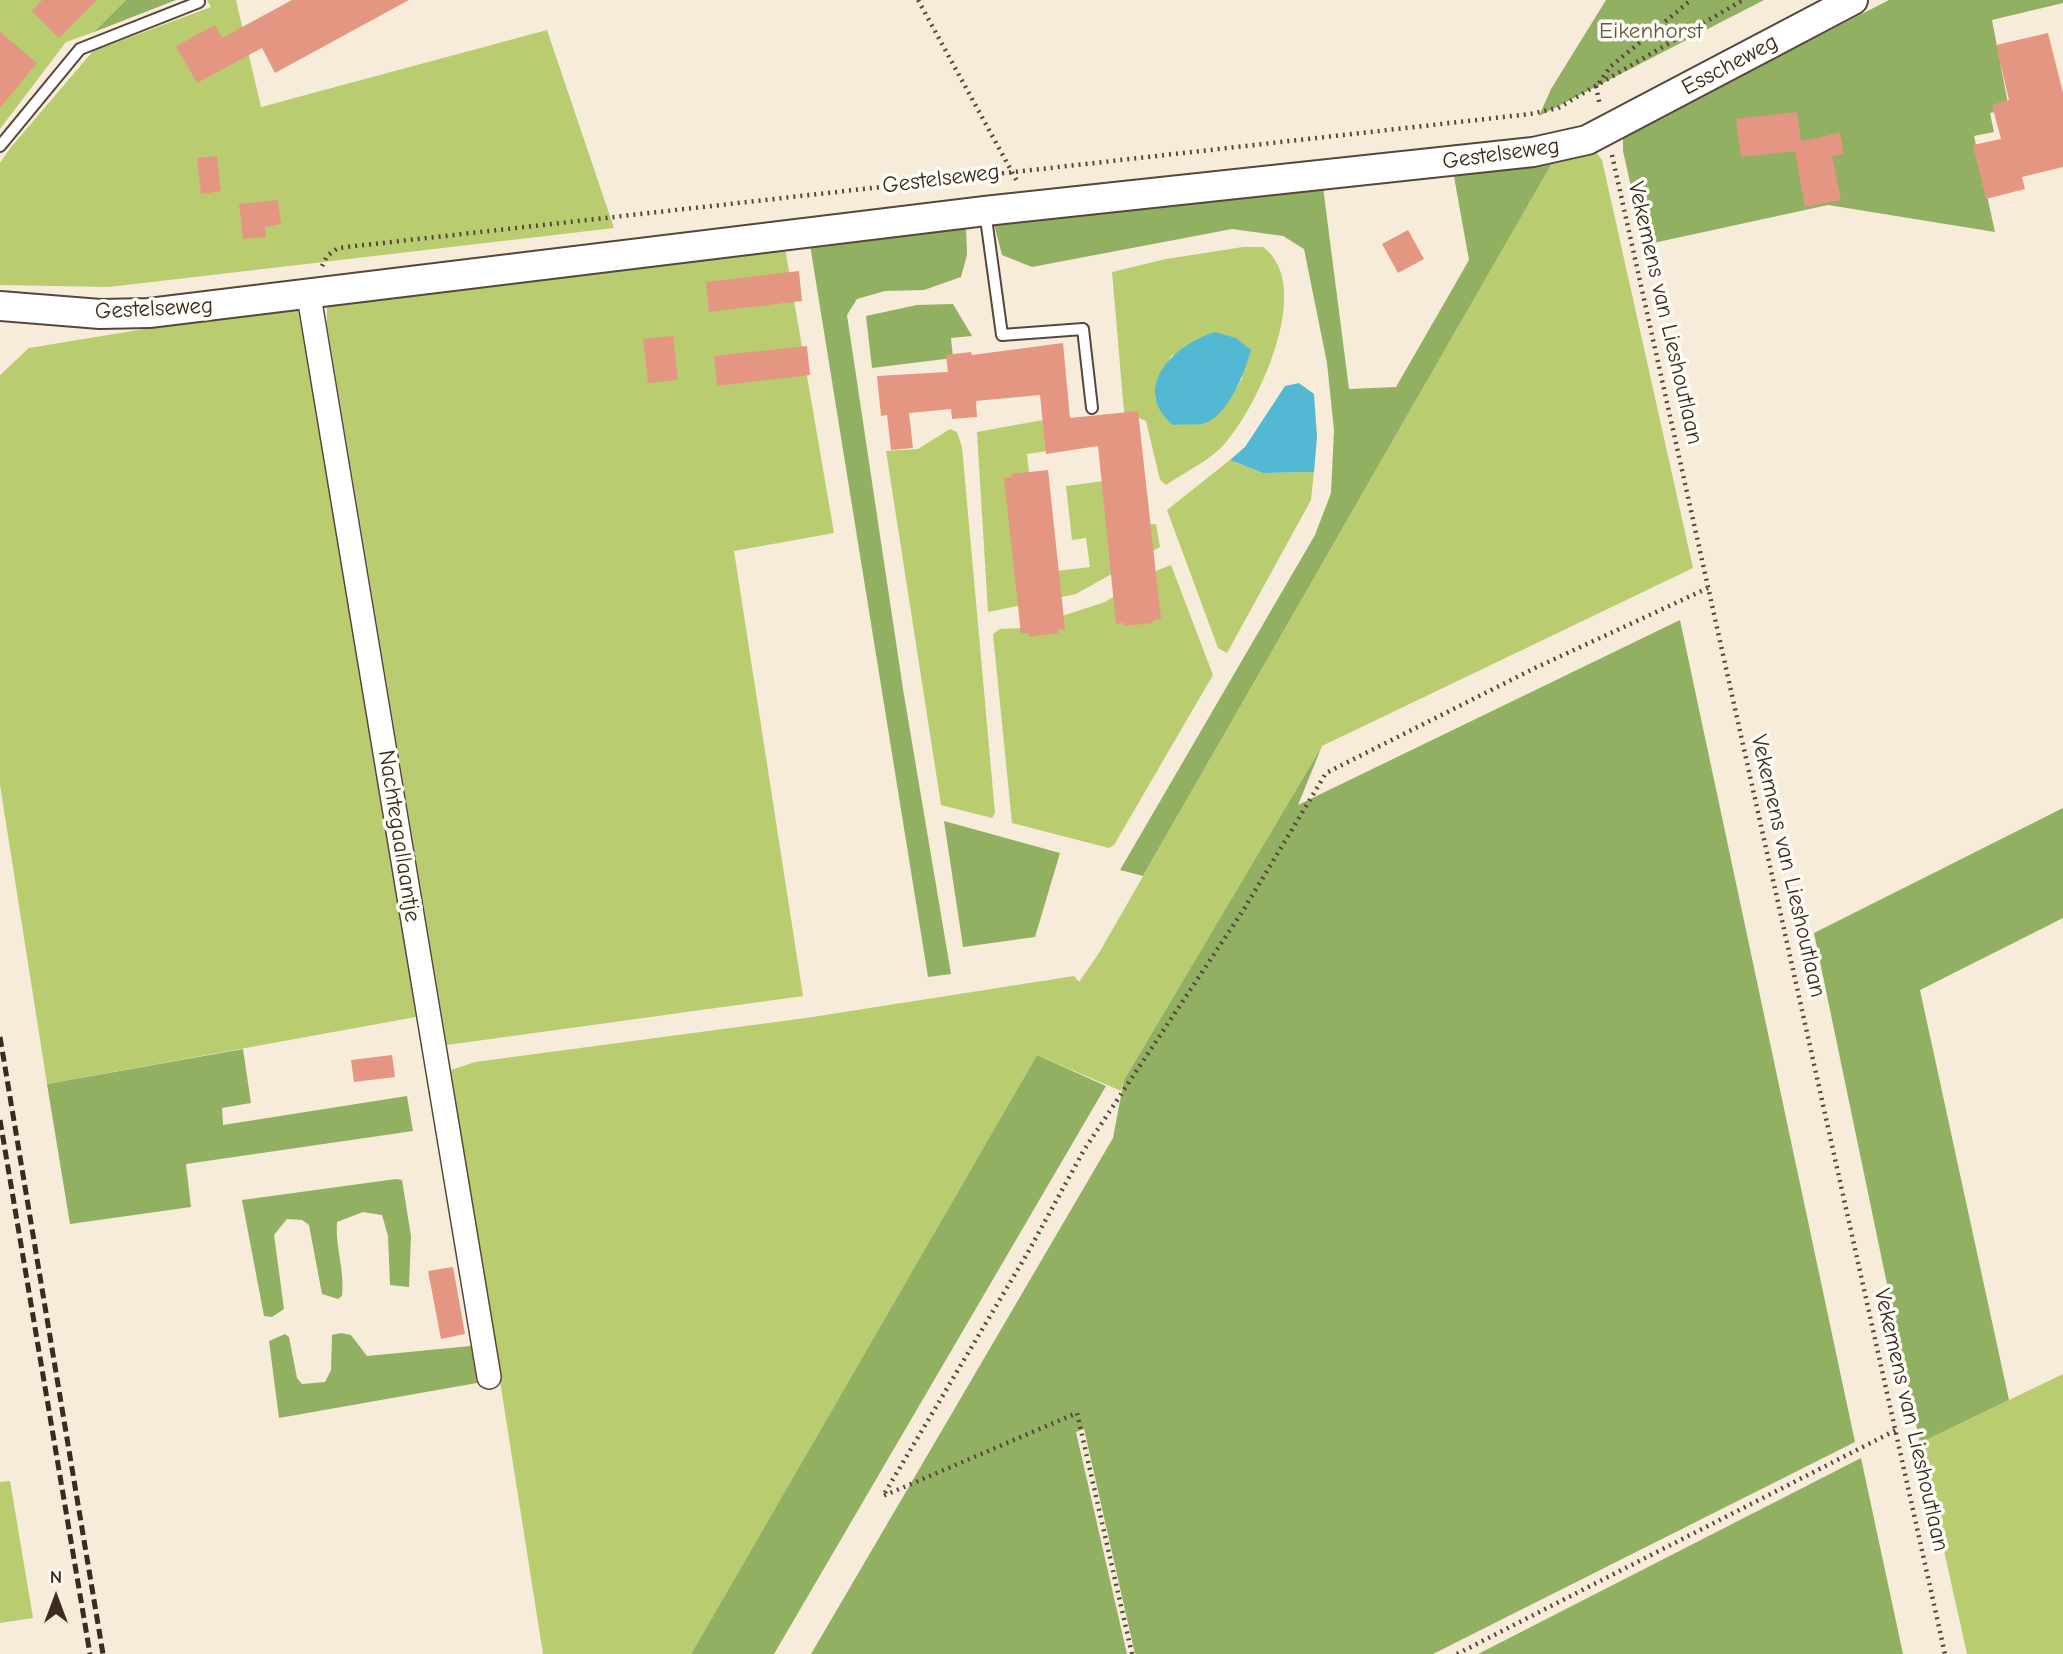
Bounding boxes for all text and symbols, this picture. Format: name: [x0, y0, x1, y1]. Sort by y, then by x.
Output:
park label: Eikenhorst: [1599, 17, 1703, 45]
street label: Esscheweg: [1677, 28, 1783, 102]
street label: Gestelseweg: [1441, 132, 1561, 176]
street label: Gestelseweg: [881, 158, 1001, 200]
street label: Vekemens van Lieshoutlaan: [1621, 179, 1709, 447]
street label: Gestelseweg: [94, 292, 214, 326]
street label: Vekemens van Lieshoutlaan: [1744, 732, 1832, 1000]
street label: Nachtegaallaantje: [372, 748, 426, 924]
street label: Vekemens van Lieshoutlaan: [1867, 1286, 1955, 1554]
north arrow: [21, 1563, 91, 1633]
text: N: [50, 1566, 62, 1588]

